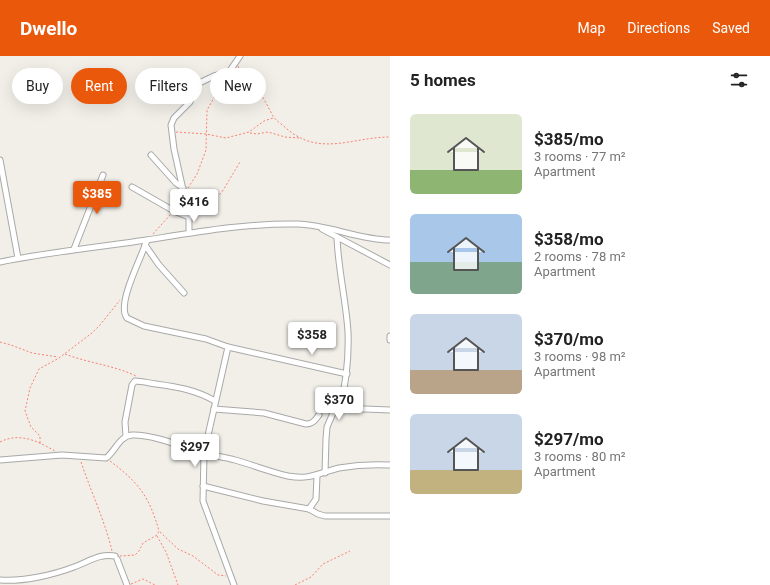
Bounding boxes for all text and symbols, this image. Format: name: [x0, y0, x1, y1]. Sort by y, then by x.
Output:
text: Dwello: [20, 17, 77, 40]
text: Map: [578, 20, 605, 36]
text: Directions: [627, 20, 690, 36]
text: Saved: [712, 20, 750, 36]
chip: Buy: [12, 68, 63, 104]
chip: Rent: [71, 68, 127, 104]
chip: Filters: [135, 68, 202, 104]
chip: New: [210, 68, 266, 104]
icon: filters: [728, 69, 750, 91]
text: 5 homes: [410, 70, 476, 90]
text: $385/mo: [534, 129, 604, 149]
icon: home: [442, 130, 490, 178]
text: 3 rooms · 77 m²: [534, 149, 626, 164]
text: Apartment: [534, 164, 596, 179]
pin: $385: [73, 181, 121, 215]
text: $385: [82, 186, 112, 201]
pin: $416: [170, 189, 218, 223]
text: $416: [179, 194, 209, 209]
text: $358/mo: [534, 229, 604, 249]
icon: home: [442, 230, 490, 278]
text: 2 rooms · 78 m²: [534, 249, 626, 264]
text: Apartment: [534, 264, 596, 279]
pin: $358: [288, 322, 336, 356]
text: $358: [297, 327, 327, 342]
text: $370/mo: [534, 329, 604, 349]
icon: home: [442, 330, 490, 378]
text: 3 rooms · 98 m²: [534, 349, 626, 364]
text: Apartment: [534, 364, 596, 379]
pin: $370: [315, 387, 363, 421]
text: $370: [324, 392, 354, 407]
text: $297/mo: [534, 429, 604, 449]
icon: home: [442, 430, 490, 478]
pin: $297: [171, 434, 219, 468]
text: $297: [180, 439, 210, 454]
text: 3 rooms · 80 m²: [534, 449, 626, 464]
text: Apartment: [534, 464, 596, 479]

